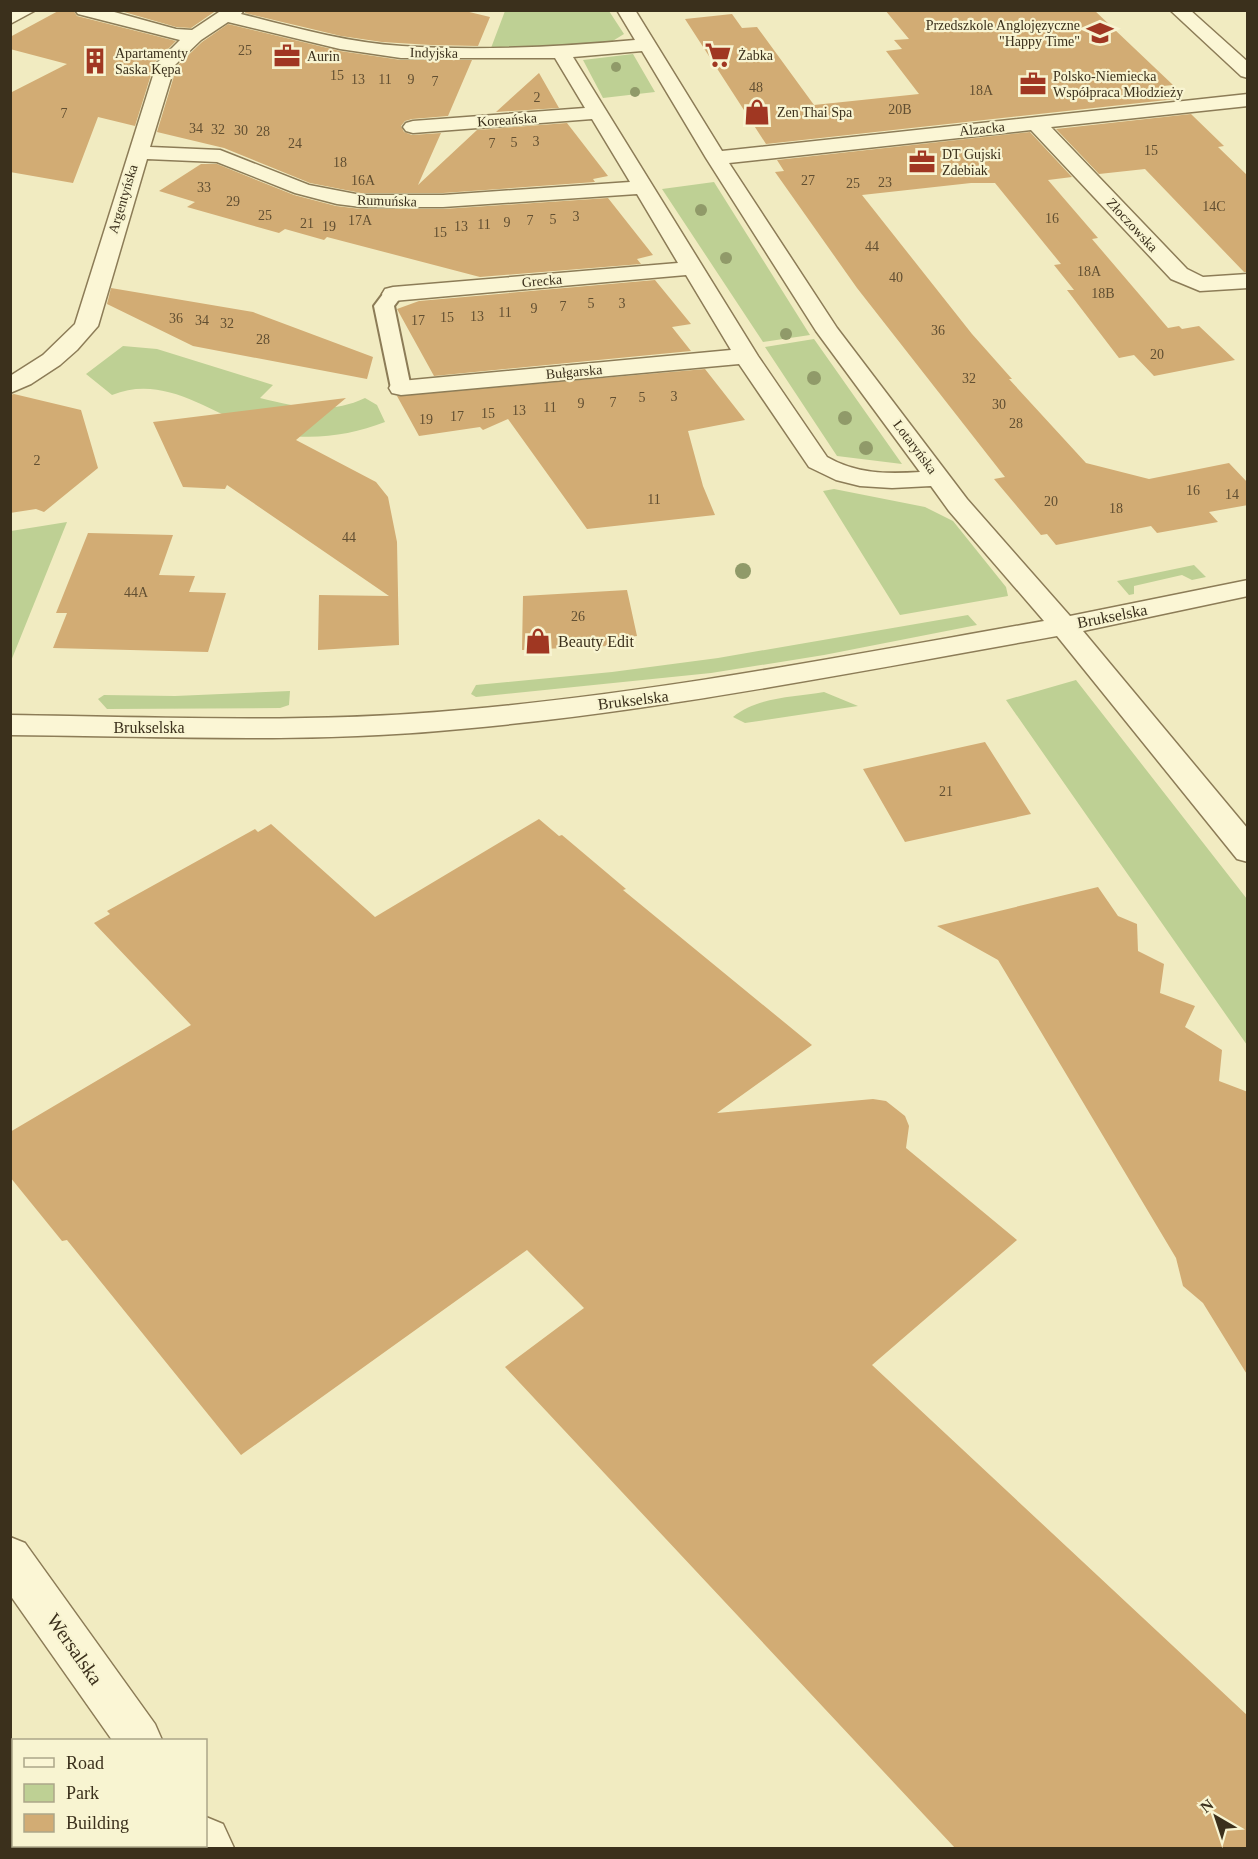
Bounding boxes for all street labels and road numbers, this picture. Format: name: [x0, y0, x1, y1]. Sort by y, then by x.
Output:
street label: Indyjska: [410, 45, 459, 61]
street label: Koreańska: [477, 110, 538, 130]
street label: Alzacka: [958, 119, 1006, 139]
street label: Argentyńska: [105, 162, 141, 235]
street label: Rumuńska: [357, 192, 418, 210]
street label: Złoczowska: [1103, 195, 1161, 255]
street label: Grecka: [521, 272, 564, 290]
street label: Bułgarska: [545, 362, 604, 382]
street label: Lotaryńska: [890, 417, 940, 477]
street label: Brukselska: [1075, 601, 1149, 631]
street label: Brukselska: [597, 687, 669, 713]
street label: Brukselska: [113, 719, 185, 736]
street label: Wersalska: [43, 1609, 108, 1689]

